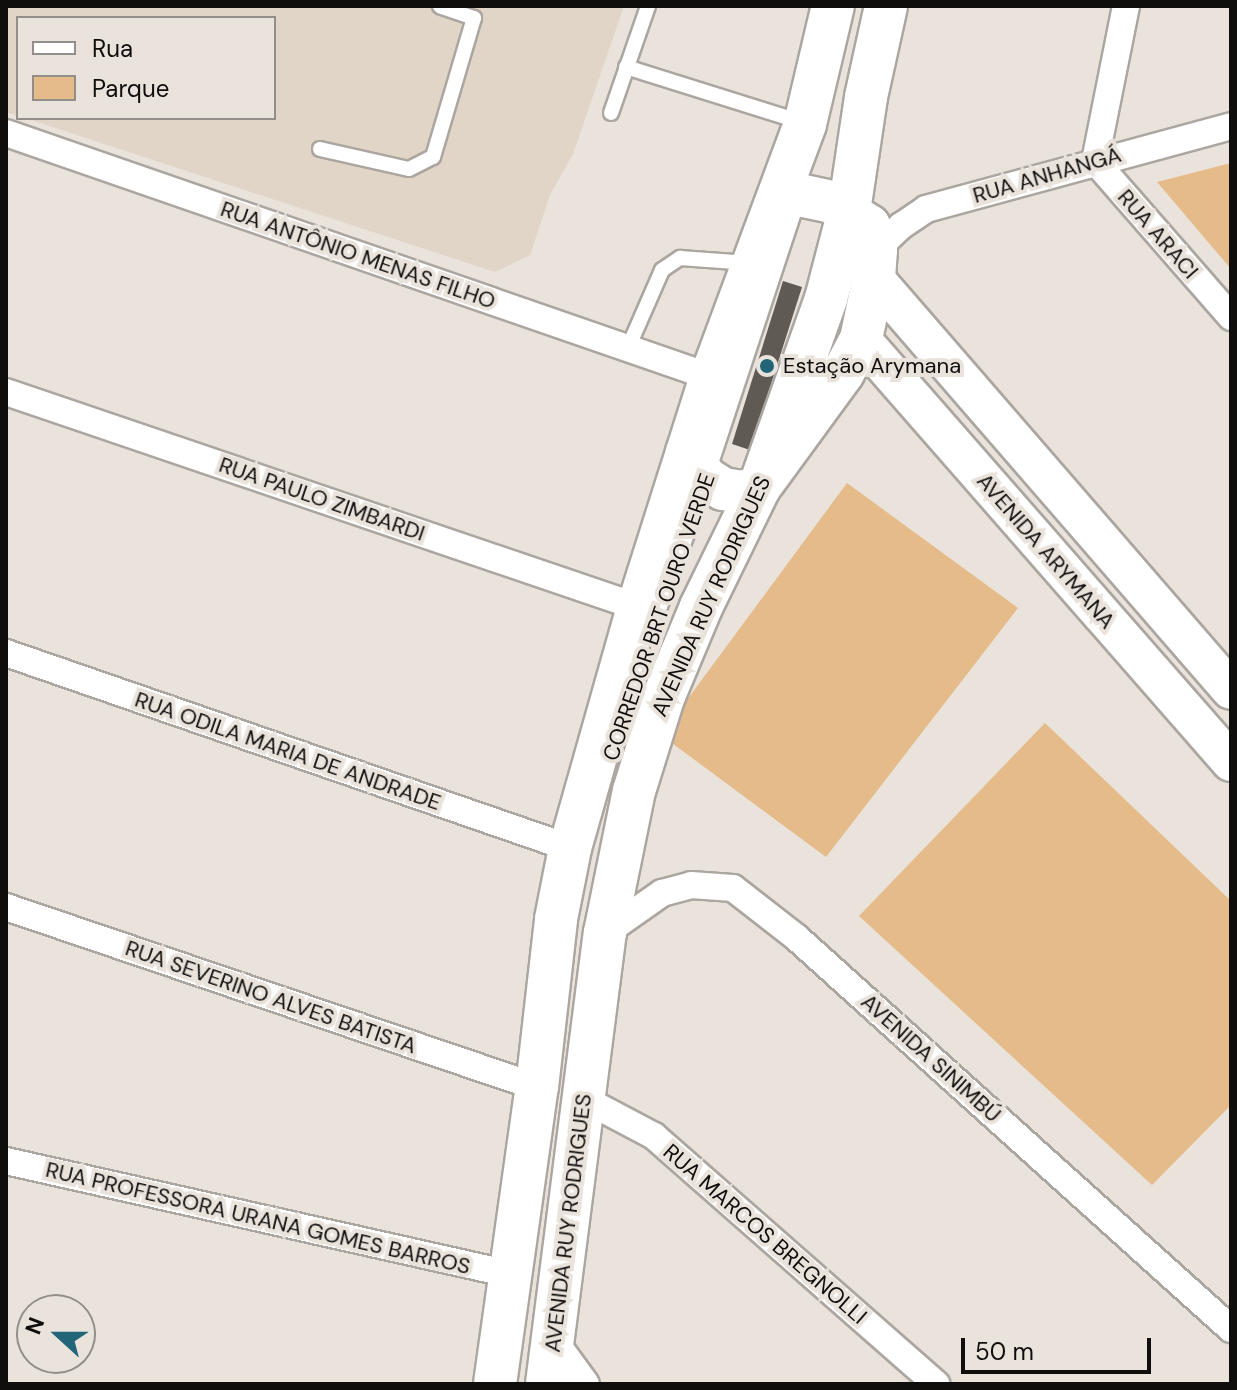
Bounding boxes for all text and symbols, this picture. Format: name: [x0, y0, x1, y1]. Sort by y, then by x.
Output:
legend: [16, 16, 276, 120]
text: Rua: [92, 33, 133, 64]
text: Parque: [92, 73, 169, 104]
street label: RUA ANHANGÁ: [970, 141, 1124, 209]
street label: RUA ARACI: [1112, 184, 1204, 284]
street label: RUA ANTÔNIO MENAS FILHO: [217, 196, 499, 314]
place label: Estação Arymana: [783, 353, 961, 379]
marker: Estação Arymana: [758, 357, 776, 375]
street label: RUA PAULO ZIMBARDI: [216, 451, 428, 547]
street label: AVENIDA ARYMANA: [971, 468, 1121, 634]
street label: CORREDOR BRT OURO VERDE: [597, 470, 721, 764]
street label: AVENIDA RUY RODRIGUES: [646, 472, 776, 720]
street label: RUA ODILA MARIA DE ANDRADE: [131, 686, 445, 816]
street label: RUA SEVERINO ALVES BATISTA: [122, 935, 420, 1059]
street label: AVENIDA SINIMBÚ: [856, 988, 1006, 1128]
street label: AVENIDA RUY RODRIGUES: [539, 1092, 597, 1354]
street label: RUA MARCOS BREGNOLLI: [658, 1138, 872, 1330]
street label: RUA PROFESSORA URANA GOMES BARROS: [43, 1156, 473, 1280]
north arrow: [16, 1294, 96, 1374]
text: N: [19, 1313, 51, 1339]
scale bar: [965, 1322, 1155, 1372]
text: 50 m: [975, 1336, 1034, 1367]

